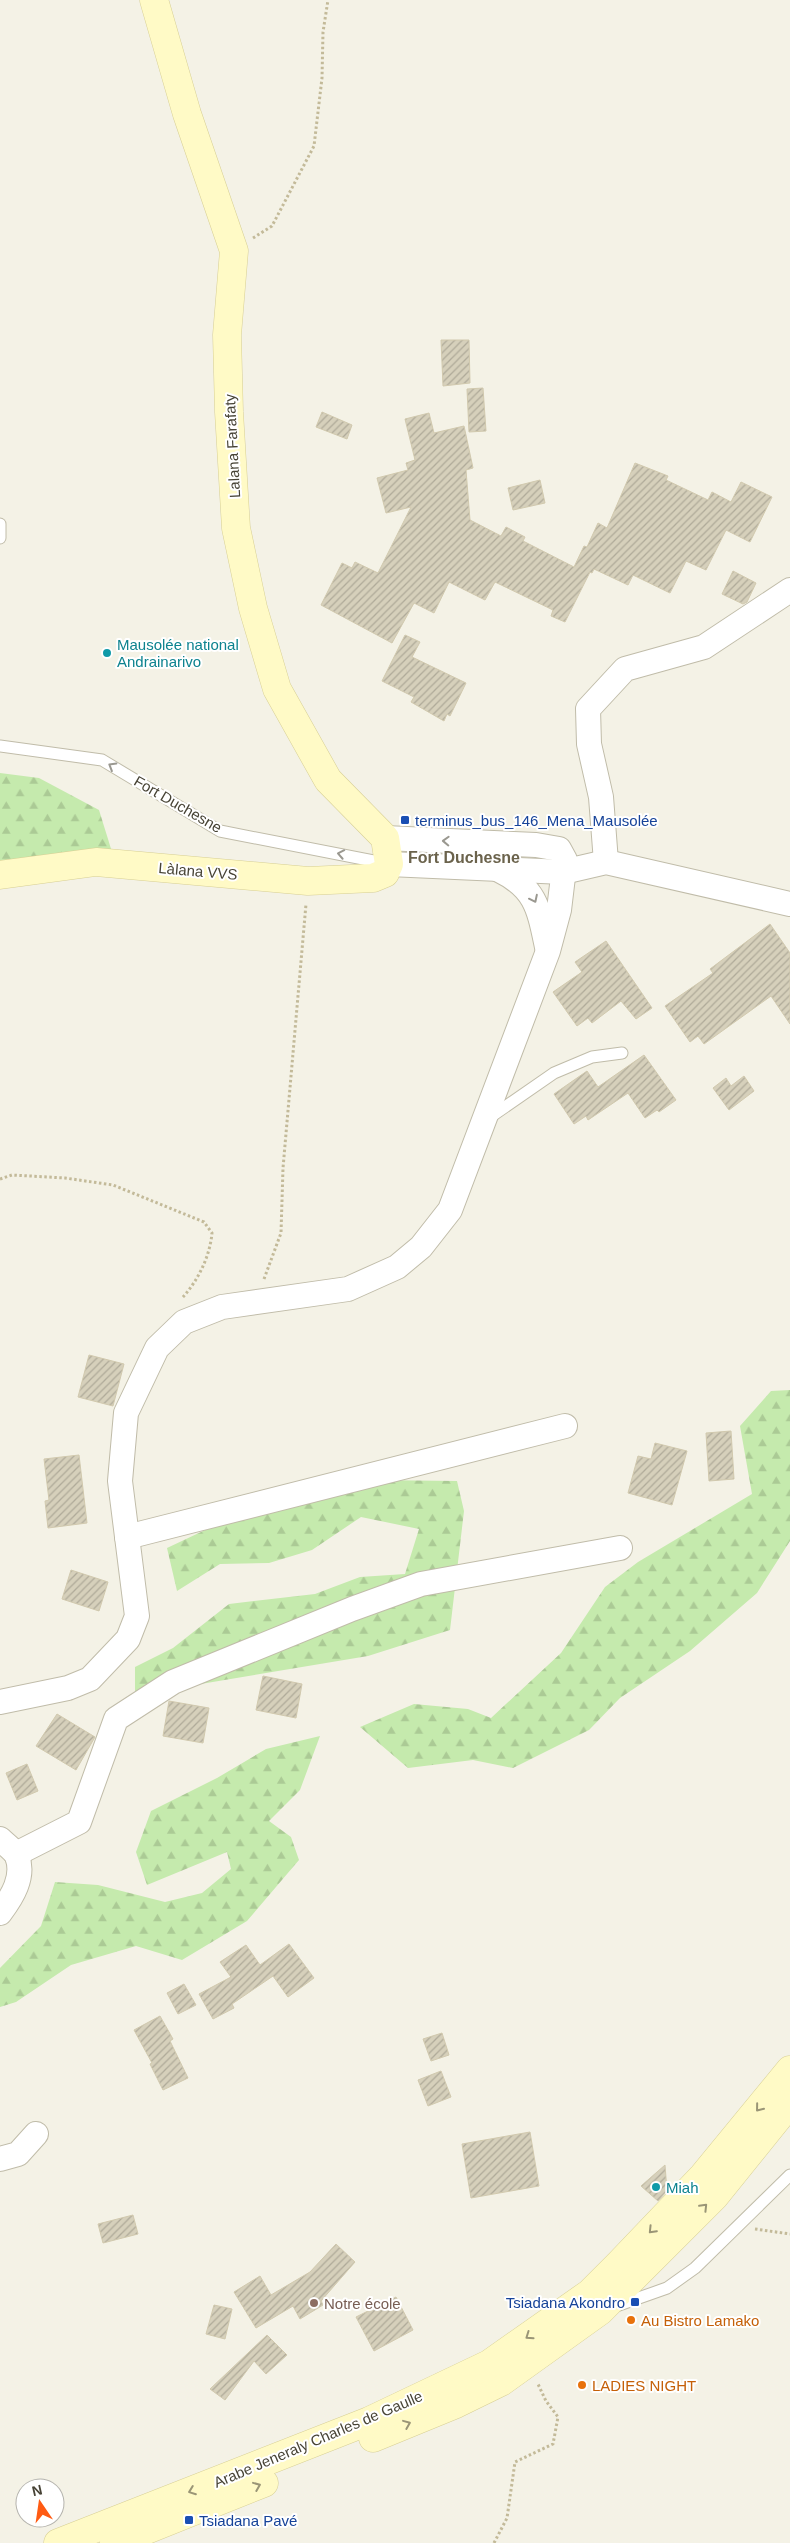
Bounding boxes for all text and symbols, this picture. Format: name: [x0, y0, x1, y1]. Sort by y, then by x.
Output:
street label: Lalana Farafaty: [221, 393, 243, 498]
place label: Mausolée national Andrainarivo: [117, 636, 239, 670]
marker: Mausolée national Andrainarivo: [101, 647, 113, 659]
one-way arrow: [108, 762, 117, 772]
street label: Fort Duchesne: [131, 772, 225, 836]
place label: terminus_bus_146_Mena_Mausolée: [415, 812, 658, 829]
marker: terminus_bus_146_Mena_Mausolée: [399, 814, 411, 826]
one-way arrow: [442, 835, 450, 846]
district label: Fort Duchesne: [408, 849, 520, 866]
one-way arrow: [337, 850, 346, 860]
street label: Làlana VVS: [158, 859, 238, 883]
one-way arrow: [527, 894, 538, 903]
one-way arrow: [757, 2102, 765, 2111]
place label: Miah: [666, 2179, 699, 2196]
marker: Miah: [650, 2181, 662, 2193]
one-way arrow: [698, 2203, 707, 2212]
one-way arrow: [649, 2224, 658, 2233]
place label: Tsiadana Akondro: [506, 2294, 625, 2311]
place label: Notre école: [324, 2295, 401, 2312]
marker: Tsiadana Akondro: [629, 2296, 641, 2308]
marker: Notre école: [308, 2297, 320, 2309]
place label: Au Bistro Lamako: [641, 2312, 759, 2329]
marker: Au Bistro Lamako: [625, 2314, 637, 2326]
one-way arrow: [526, 2330, 535, 2339]
place label: LADIES NIGHT: [592, 2377, 696, 2394]
marker: LADIES NIGHT: [576, 2379, 588, 2391]
street label: Arabe Jeneraly Charles de Gaulle: [211, 2387, 425, 2491]
one-way arrow: [402, 2420, 411, 2431]
north arrow: [15, 2478, 65, 2528]
text: N: [30, 2481, 44, 2499]
one-way arrow: [252, 2482, 261, 2492]
one-way arrow: [188, 2485, 197, 2495]
place label: Tsiadana Pavé: [199, 2512, 297, 2529]
marker: Tsiadana Pavé: [183, 2514, 195, 2526]

